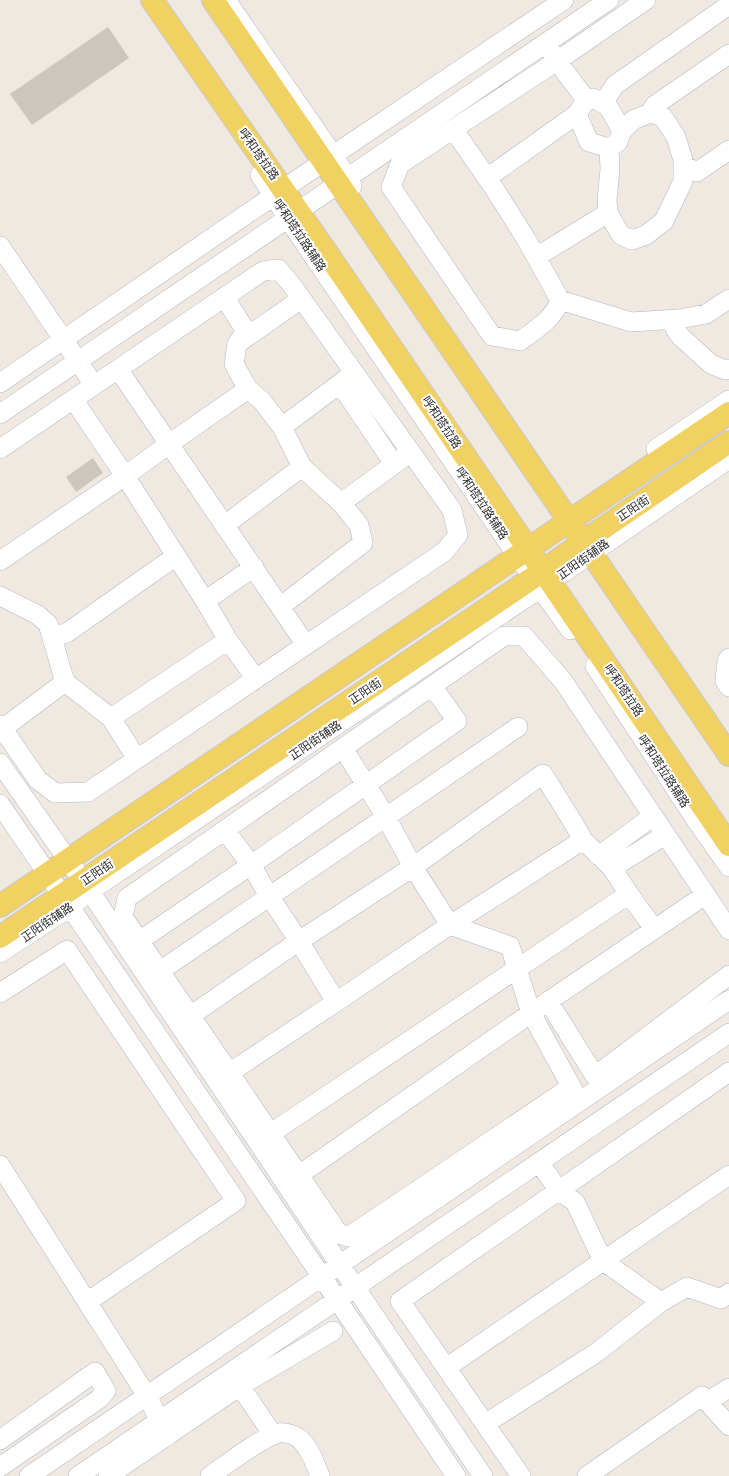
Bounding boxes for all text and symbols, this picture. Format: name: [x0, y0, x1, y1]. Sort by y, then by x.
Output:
street label: 呼和塔拉路: [235, 125, 283, 183]
street label: 呼和塔拉路辅路: [269, 195, 331, 275]
street label: 呼和塔拉路: [418, 392, 466, 452]
street label: 呼和塔拉路辅路: [451, 463, 513, 543]
street label: 正阳街: [613, 491, 653, 525]
street label: 正阳街辅路: [554, 535, 612, 583]
street label: 呼和塔拉路: [600, 660, 648, 720]
street label: 正阳街: [345, 674, 385, 708]
street label: 正阳街辅路: [285, 716, 345, 764]
street label: 呼和塔拉路辅路: [634, 731, 694, 811]
street label: 正阳街: [77, 855, 117, 889]
street label: 正阳街辅路: [17, 898, 77, 946]

